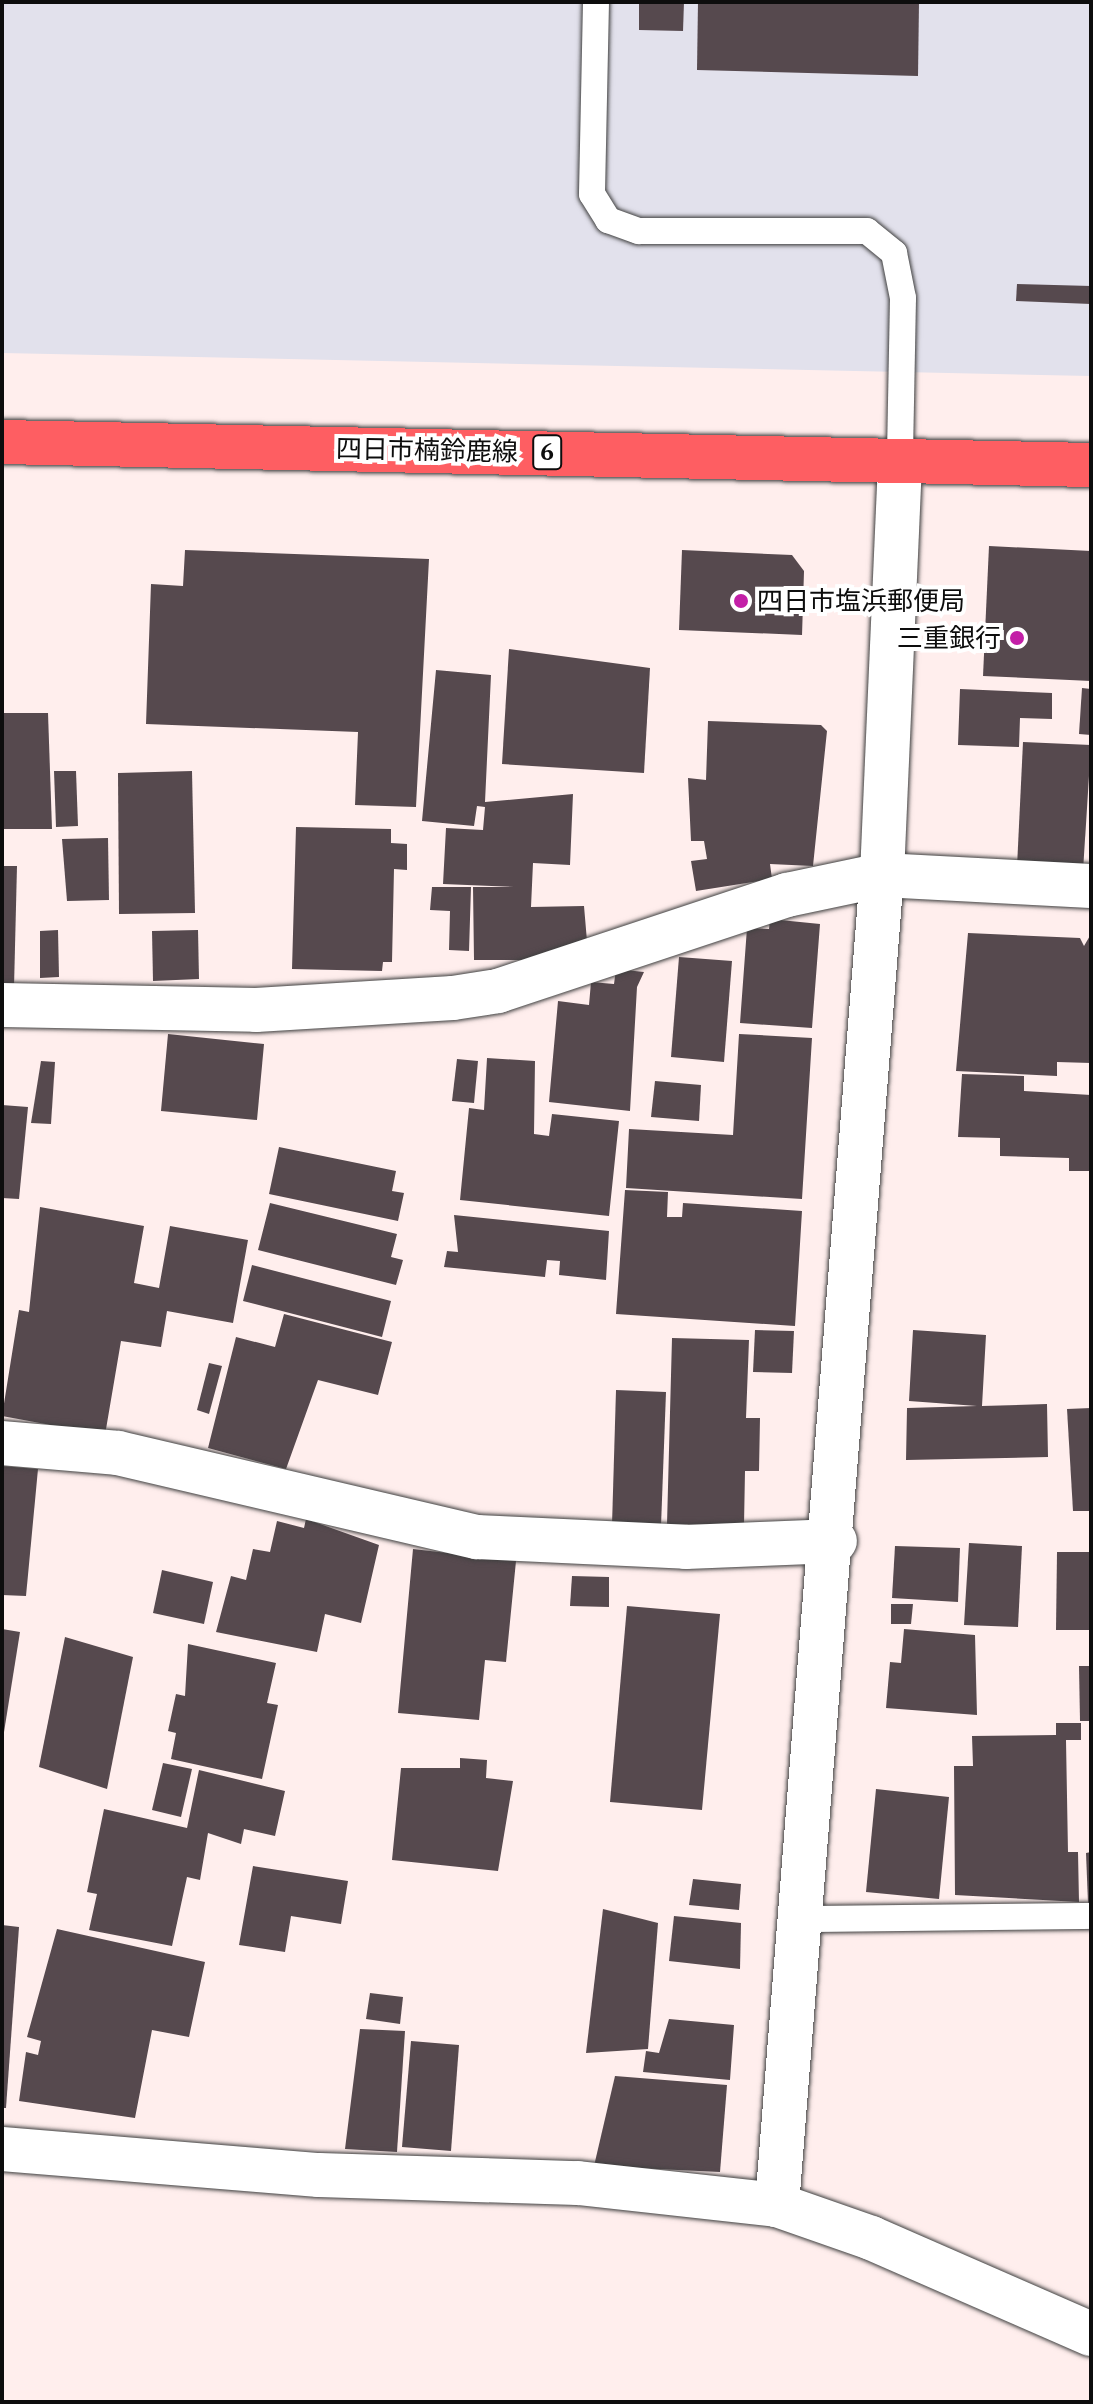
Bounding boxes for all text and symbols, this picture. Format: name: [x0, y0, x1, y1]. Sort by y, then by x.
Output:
road number: 6: [531, 432, 563, 472]
street label: 四日市楠鈴鹿線: [336, 433, 518, 467]
place label: 四日市塩浜郵便局: [757, 585, 965, 617]
marker: 四日市塩浜郵便局: [732, 592, 750, 610]
place label: 三重銀行: [897, 622, 1001, 654]
marker: 三重銀行: [1008, 629, 1026, 647]

